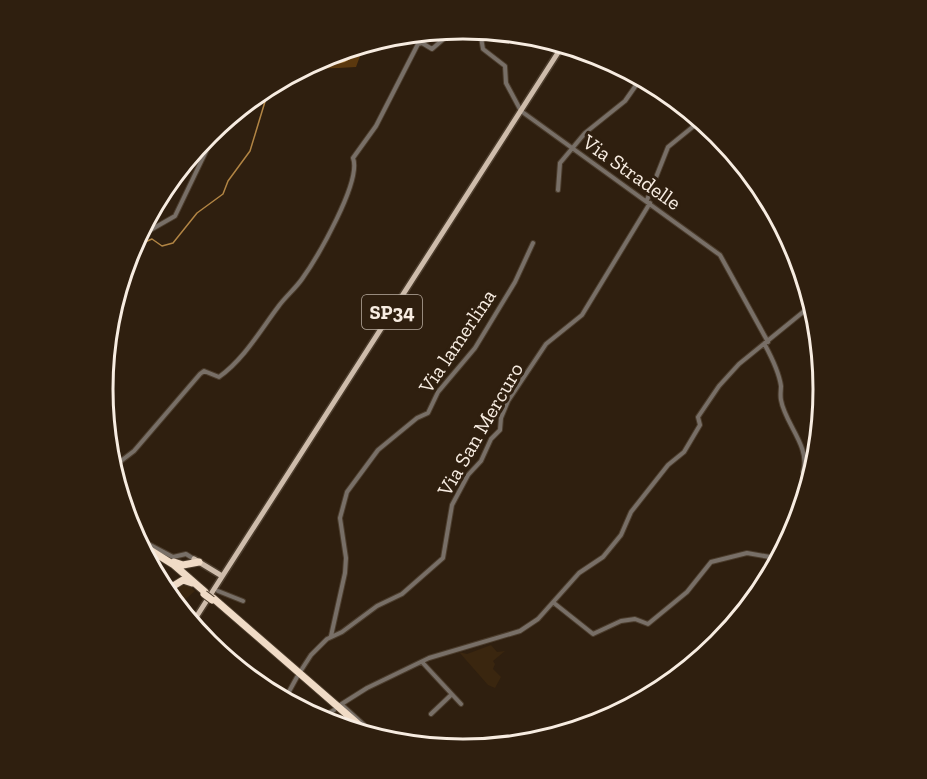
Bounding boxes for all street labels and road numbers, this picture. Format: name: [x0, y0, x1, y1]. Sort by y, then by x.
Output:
street label: Via Stradelle: [577, 128, 686, 215]
street label: Via lamerlina: [413, 284, 501, 399]
road number: SP34: [362, 295, 422, 329]
street label: Via San Mercuro: [431, 358, 528, 501]

